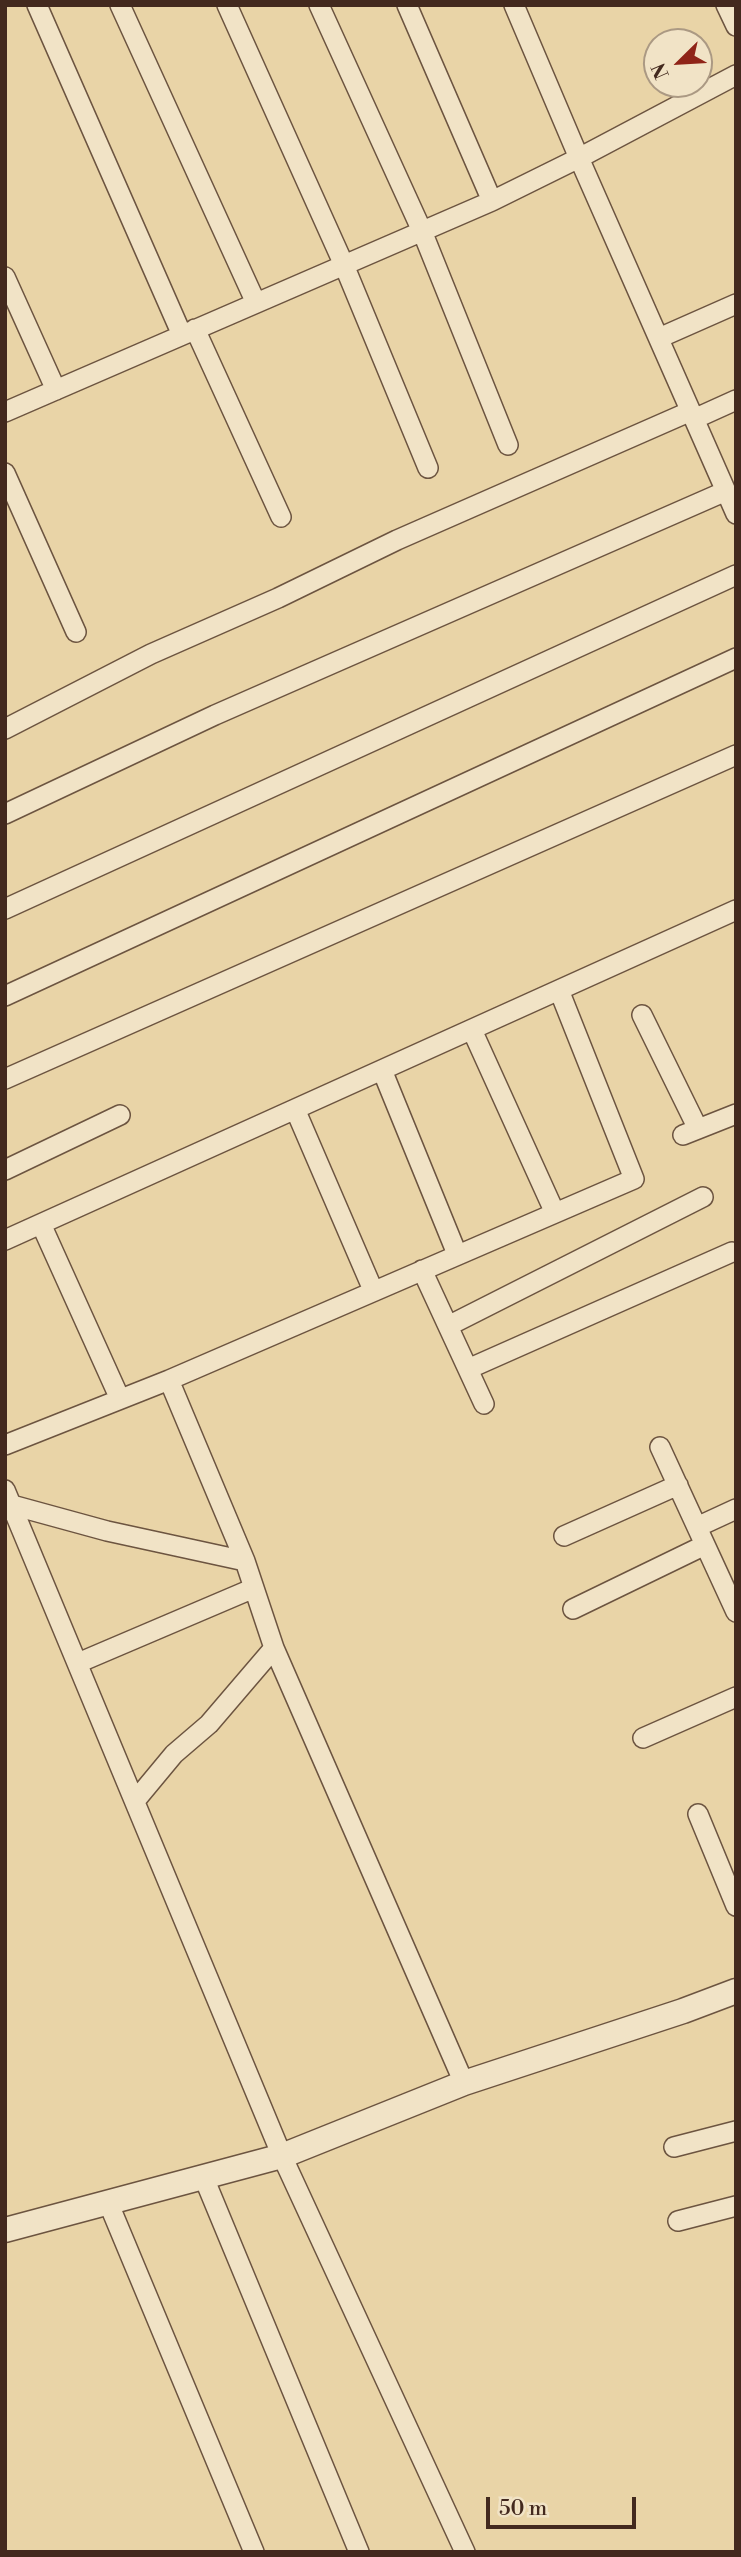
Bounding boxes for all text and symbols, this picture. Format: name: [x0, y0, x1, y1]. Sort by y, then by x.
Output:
north arrow: [643, 28, 713, 98]
text: N: [647, 59, 675, 82]
scale bar: [489, 2484, 640, 2528]
text: 50 m: [499, 2496, 547, 2522]

